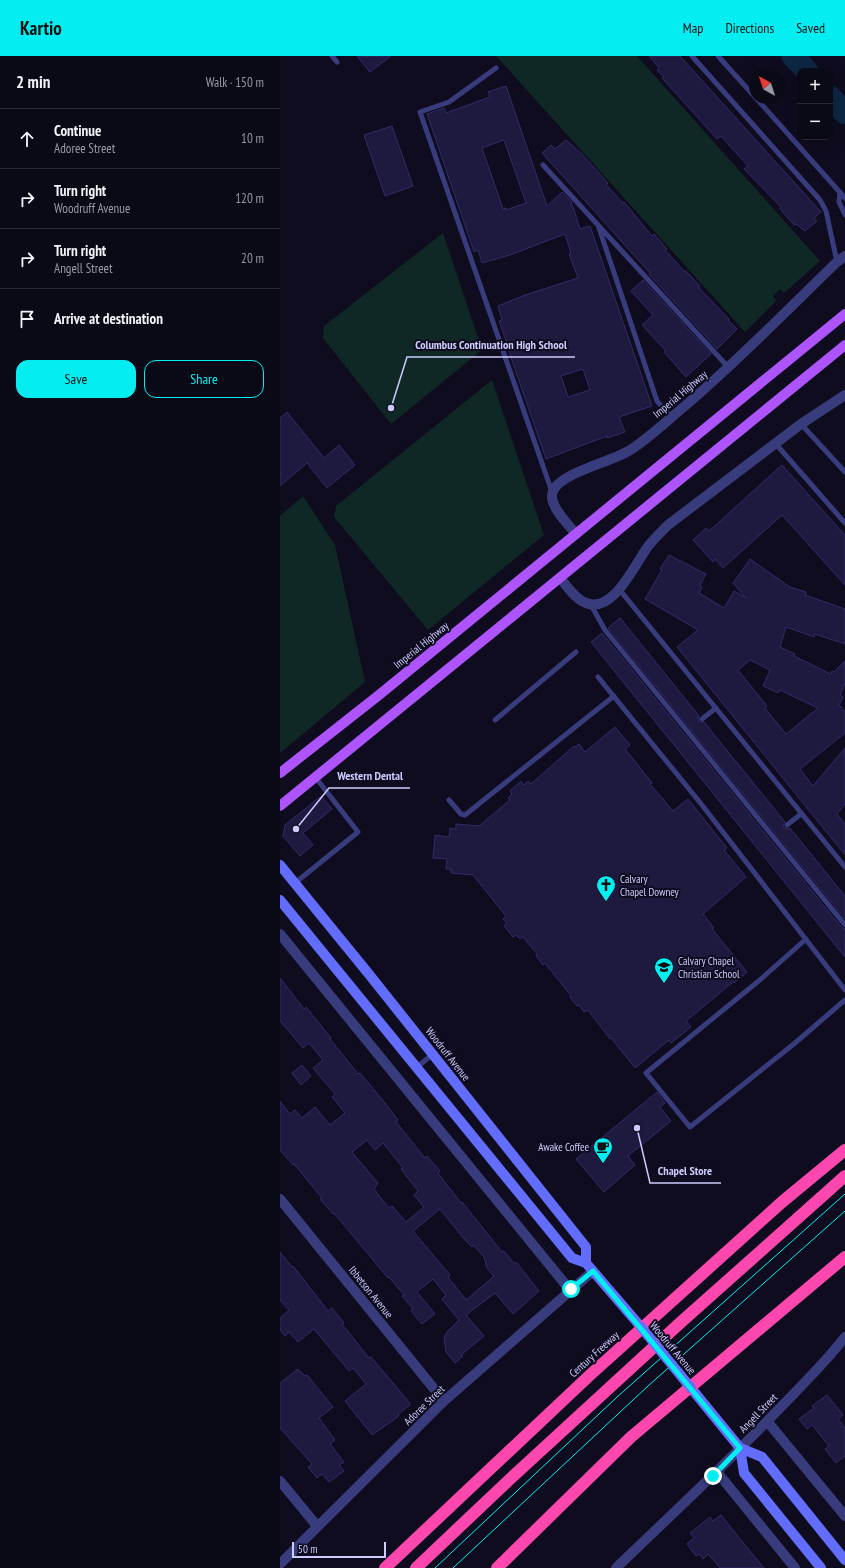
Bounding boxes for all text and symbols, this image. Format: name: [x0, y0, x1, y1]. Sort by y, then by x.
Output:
text: Kartio: [20, 16, 62, 40]
text: Map: [683, 19, 703, 37]
text: Directions: [725, 19, 774, 37]
text: Saved: [796, 19, 825, 37]
north arrow: [749, 68, 785, 104]
map controls: [797, 68, 833, 140]
button: +: [797, 68, 833, 104]
text: 2 min: [16, 71, 50, 93]
text: Walk · 150 m: [206, 74, 264, 91]
button: −: [797, 104, 833, 140]
text: Continue: [54, 121, 101, 140]
icon: ahead: [16, 128, 38, 150]
text: 10 m: [241, 130, 264, 147]
text: Adoree Street: [54, 140, 115, 157]
text: Turn right: [54, 181, 106, 200]
icon: right: [16, 188, 38, 210]
text: 120 m: [235, 190, 264, 207]
text: Woodruff Avenue: [54, 200, 130, 217]
text: Turn right: [54, 241, 106, 260]
icon: right: [16, 248, 38, 270]
text: 20 m: [241, 250, 264, 267]
text: Angell Street: [54, 260, 113, 277]
icon: arrive: [16, 308, 38, 330]
text: Arrive at destination: [54, 309, 163, 328]
callout: Columbus Continuation High School: [407, 333, 575, 357]
text: Columbus Continuation High School: [415, 337, 567, 352]
button: Save: [16, 360, 136, 398]
button: Share: [144, 360, 264, 398]
street label: Imperial Highway: [650, 367, 711, 421]
street label: Imperial Highway: [391, 618, 452, 671]
callout: Western Dental: [329, 764, 410, 788]
text: Western Dental: [336, 768, 403, 783]
place label: Calvary Chapel Downey: [620, 872, 680, 899]
church icon: Calvary Chapel Downey: [595, 874, 617, 902]
place label: Calvary Chapel Christian School: [678, 954, 740, 981]
school or university icon: Calvary Chapel Christian School: [653, 956, 675, 984]
street label: Woodruff Avenue: [423, 1024, 474, 1084]
cafe icon: Awake Coffee: [592, 1136, 614, 1164]
place label: Awake Coffee: [538, 1140, 589, 1154]
callout: Chapel Store: [650, 1159, 721, 1183]
text: Chapel Store: [658, 1163, 712, 1178]
street label: Ibbetson Avenue: [346, 1263, 396, 1321]
route start: [562, 1280, 580, 1298]
street label: Woodruff Avenue: [647, 1319, 699, 1378]
street label: Century Freeway: [566, 1327, 623, 1380]
street label: Adoree Street: [400, 1382, 448, 1428]
street label: Angell Street: [736, 1390, 780, 1436]
route end: [704, 1467, 722, 1485]
scale bar: [292, 1540, 386, 1559]
text: 50 m: [298, 1542, 317, 1556]

